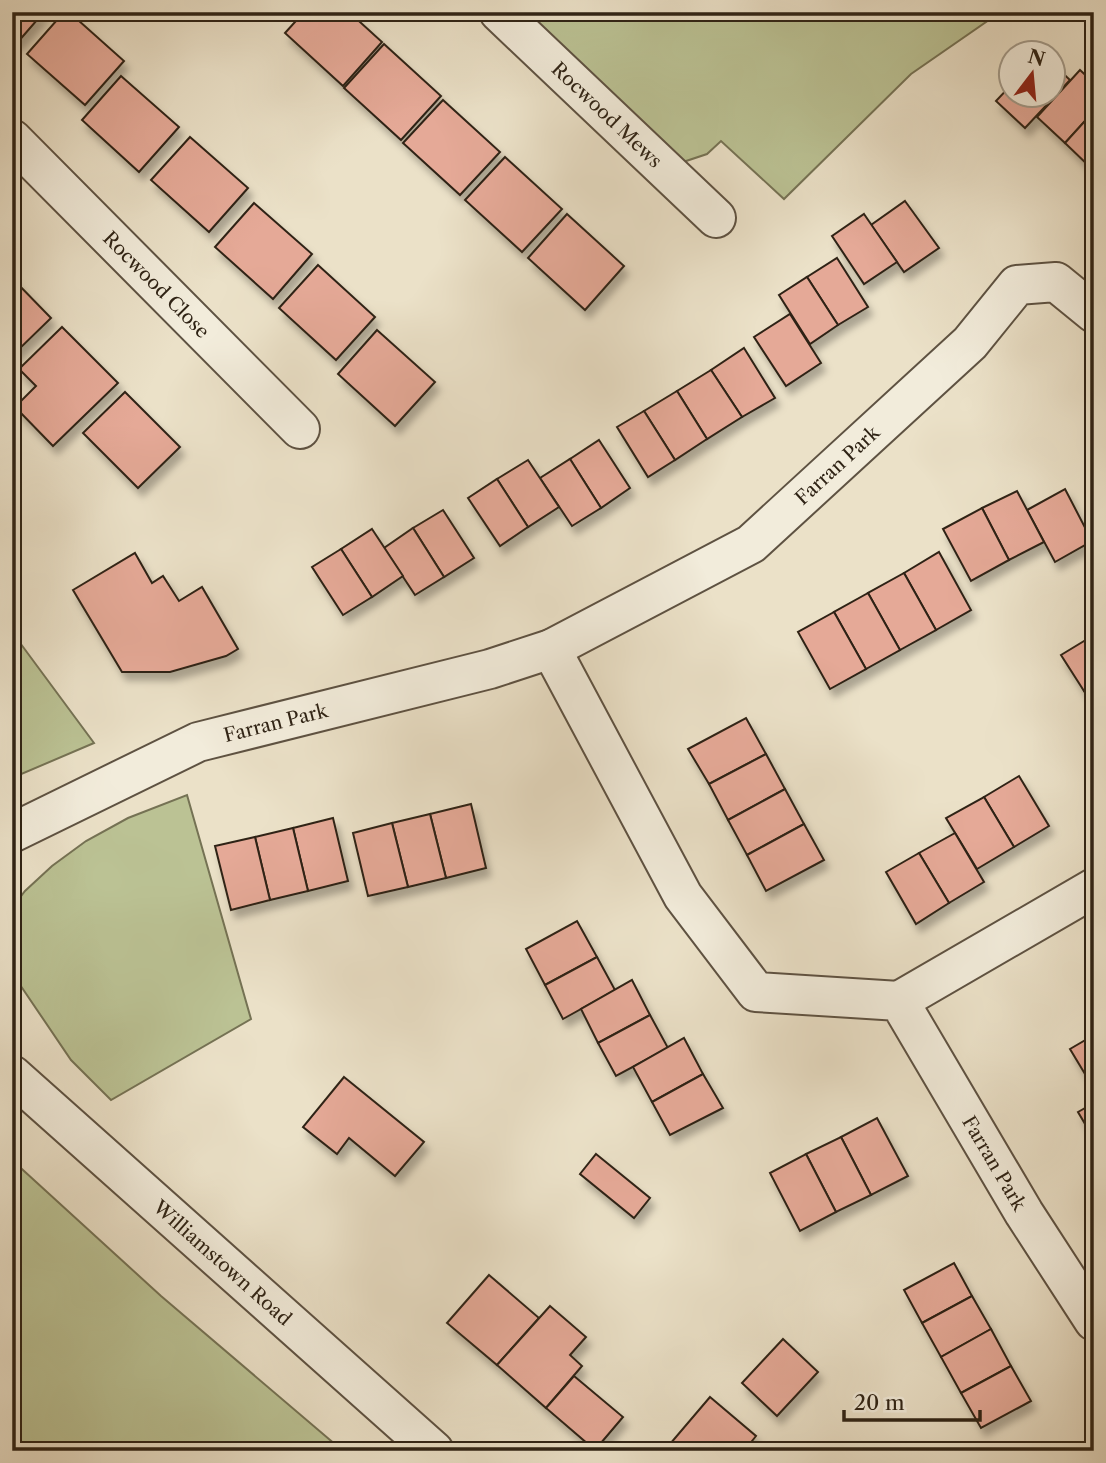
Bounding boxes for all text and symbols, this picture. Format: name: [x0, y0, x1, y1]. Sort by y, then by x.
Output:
north arrow: [998, 38, 1068, 108]
text: N: [1025, 45, 1048, 71]
street label: Rocwood Mews: [547, 57, 667, 172]
street label: Rocwood Close: [99, 226, 214, 343]
street label: Farran Park: [790, 420, 885, 509]
street label: Farran Park: [221, 698, 331, 747]
street label: Farran Park: [958, 1112, 1032, 1215]
street label: Williamstown Road: [148, 1194, 297, 1330]
scale bar: [844, 1379, 980, 1423]
text: 20 m: [854, 1390, 905, 1415]

